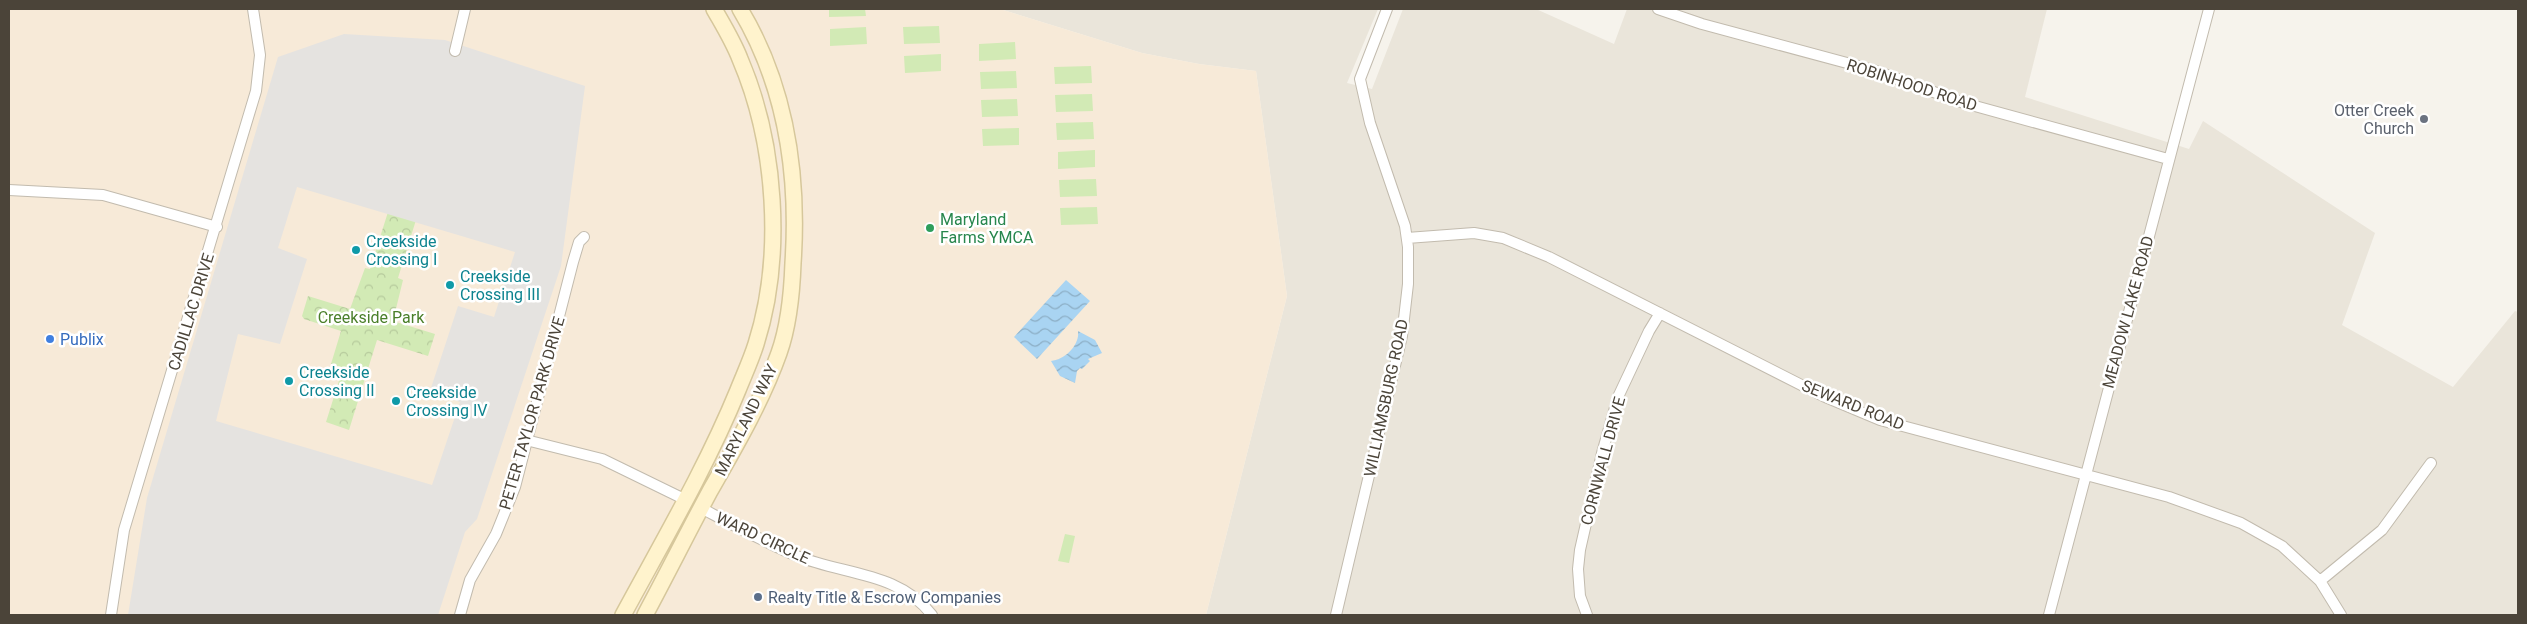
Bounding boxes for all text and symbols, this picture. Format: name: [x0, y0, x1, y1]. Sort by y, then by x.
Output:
street label: ROBINHOOD ROAD: [1844, 55, 1980, 115]
place label: Otter Creek Church: [2334, 101, 2415, 138]
marker: Otter Creek Church: [2418, 113, 2430, 125]
place label: Maryland Farms YMCA: [940, 210, 1034, 247]
marker: Maryland Farms YMCA: [924, 222, 936, 234]
place label: Creekside Crossing I: [366, 232, 437, 269]
street label: MEADOW LAKE ROAD: [2098, 234, 2158, 390]
marker: Creekside Crossing I: [350, 244, 362, 256]
street label: CADILLAC DRIVE: [164, 251, 218, 373]
place label: Creekside Crossing III: [460, 267, 540, 304]
marker: Creekside Crossing III: [444, 279, 456, 291]
park label: Creekside Park: [318, 308, 425, 327]
street label: PETER TAYLOR PARK DRIVE: [495, 314, 569, 512]
street label: WILLIAMSBURG ROAD: [1360, 317, 1412, 479]
place label: Publix: [60, 330, 104, 349]
marker: Publix: [44, 333, 56, 345]
street label: MARYLAND WAY: [711, 361, 781, 479]
place label: Creekside Crossing II: [299, 363, 375, 400]
marker: Creekside Crossing II: [283, 375, 295, 387]
street label: SEWARD ROAD: [1799, 376, 1907, 434]
place label: Creekside Crossing IV: [406, 383, 488, 420]
marker: Creekside Crossing IV: [390, 395, 402, 407]
street label: CORNWALL DRIVE: [1577, 395, 1629, 527]
street label: WARD CIRCLE: [713, 508, 813, 568]
place label: Realty Title & Escrow Companies: [768, 588, 1001, 607]
marker: Realty Title & Escrow Companies: [752, 591, 764, 603]

